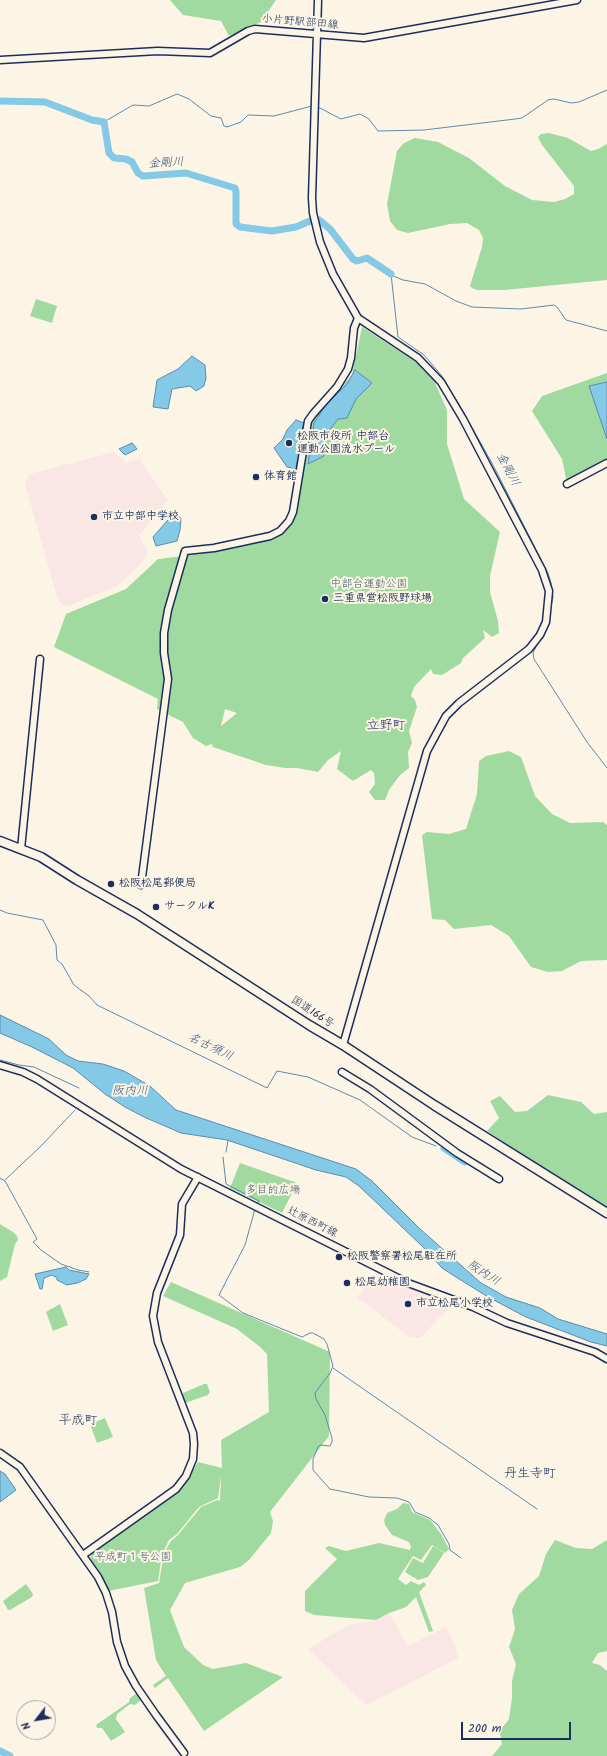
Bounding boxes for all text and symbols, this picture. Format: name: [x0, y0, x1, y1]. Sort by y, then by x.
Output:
street label: 小片野駅部田線: [261, 13, 339, 33]
water label: 金剛川: [148, 156, 184, 172]
place label: 松阪市役所 中部台 運動公園流水プール: [297, 430, 395, 456]
marker: 松阪市役所 中部台 運動公園流水プール: [284, 438, 294, 448]
water label: 金剛川: [492, 451, 522, 489]
place label: 体育館: [264, 470, 297, 484]
marker: 体育館: [251, 472, 261, 482]
place label: 市立中部中学校: [102, 510, 179, 524]
marker: 市立中部中学校: [89, 512, 99, 522]
park label: 中部台運動公園: [331, 578, 407, 592]
place label: 三重県営松阪野球場: [333, 592, 432, 606]
marker: 三重県営松阪野球場: [320, 594, 330, 604]
district label: 立野町: [367, 719, 405, 735]
place label: 松阪松尾郵便局: [119, 877, 196, 891]
marker: 松阪松尾郵便局: [106, 879, 116, 889]
place label: サークルK: [164, 900, 215, 914]
marker: サークルK: [151, 902, 161, 912]
street label: 国道166号: [288, 994, 336, 1032]
water label: 名古須川: [185, 1031, 235, 1065]
water label: 阪内川: [112, 1085, 148, 1099]
park label: 多目的広場: [246, 1184, 300, 1198]
street label: 辻原西町線: [285, 1205, 339, 1241]
place label: 松阪警察署松尾駐在所: [347, 1250, 457, 1264]
marker: 松阪警察署松尾駐在所: [334, 1252, 344, 1262]
water label: 阪内川: [464, 1258, 502, 1290]
place label: 松尾幼稚園: [355, 1276, 410, 1290]
marker: 松尾幼稚園: [342, 1278, 352, 1288]
place label: 市立松尾小学校: [416, 1297, 493, 1311]
marker: 市立松尾小学校: [403, 1299, 413, 1309]
district label: 平成町: [59, 1414, 97, 1430]
district label: 丹生寺町: [504, 1467, 556, 1483]
park label: 平成町１号公園: [95, 1551, 171, 1565]
north arrow: [16, 1700, 56, 1740]
scale bar: [463, 1714, 573, 1740]
text: N: [17, 1718, 36, 1733]
text: 200 m: [468, 1719, 501, 1738]

